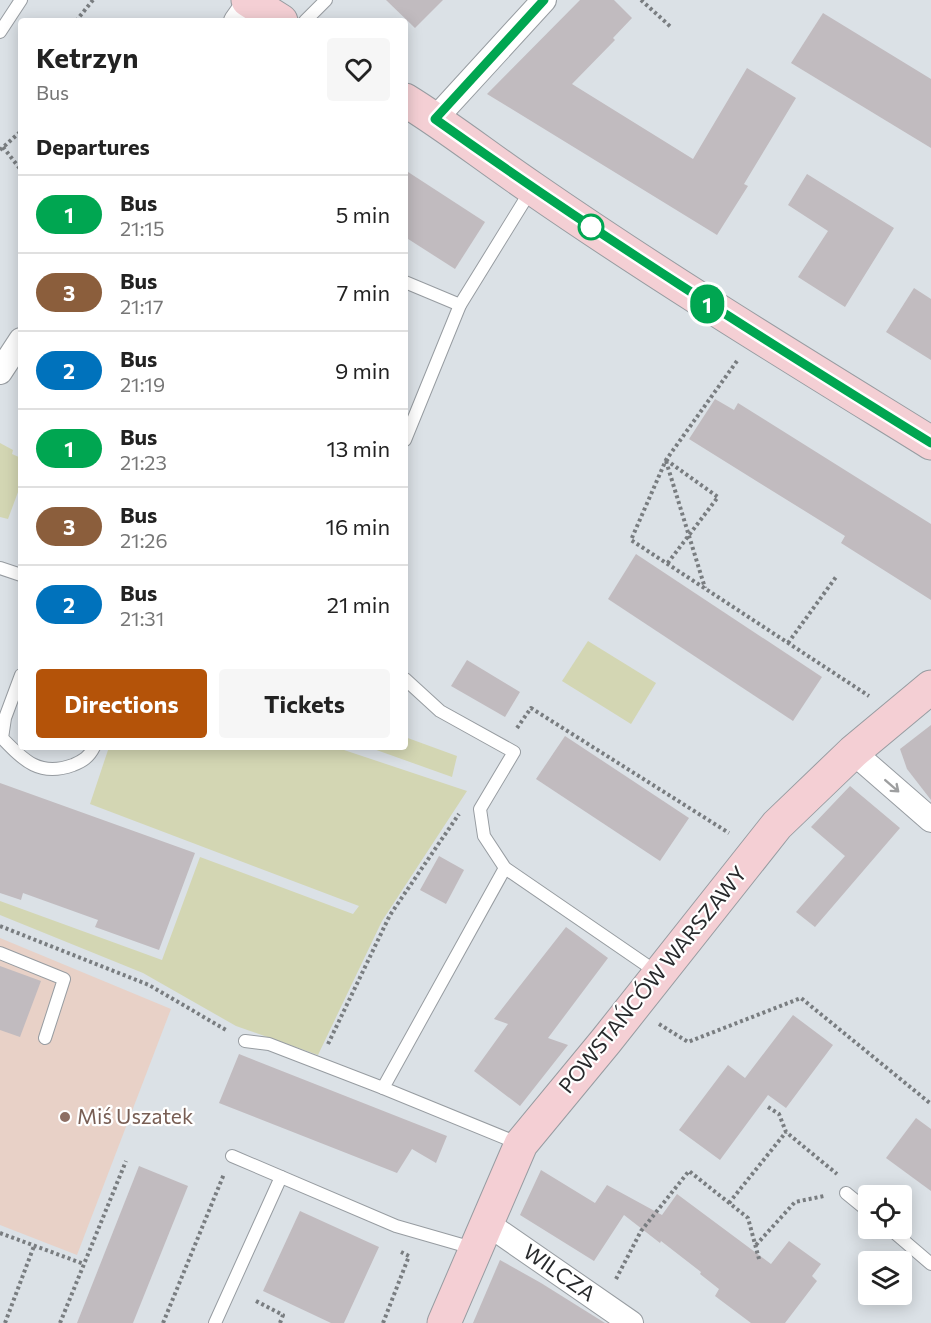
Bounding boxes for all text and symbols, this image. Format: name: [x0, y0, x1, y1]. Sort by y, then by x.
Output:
button: heart: [327, 38, 390, 101]
text: Ketrzyn: [36, 40, 138, 74]
text: Bus: [36, 80, 69, 104]
text: Departures: [36, 133, 150, 160]
text: Bus: [120, 189, 157, 216]
text: 5 min: [336, 201, 390, 228]
text: 1: [64, 202, 74, 227]
unlabelled marker: [578, 214, 604, 240]
text: 21:15: [120, 216, 164, 240]
text: Bus: [120, 267, 157, 294]
text: 7 min: [337, 279, 390, 306]
text: 3: [63, 280, 75, 305]
line badge: 1: [688, 284, 726, 324]
text: 1: [702, 292, 712, 317]
text: 21:17: [120, 294, 163, 318]
text: Bus: [120, 345, 157, 372]
text: 9 min: [335, 357, 390, 384]
text: 2: [63, 358, 75, 383]
text: 21:19: [120, 372, 165, 396]
text: Bus: [120, 423, 157, 450]
text: 13 min: [326, 435, 390, 462]
text: 1: [64, 436, 74, 461]
text: 21:23: [120, 450, 167, 474]
text: Bus: [120, 501, 157, 528]
text: 16 min: [326, 513, 390, 540]
text: 3: [63, 514, 75, 539]
text: 21:26: [120, 528, 168, 552]
text: Bus: [120, 579, 157, 606]
text: 21 min: [327, 591, 390, 618]
text: 2: [63, 592, 75, 617]
text: 21:31: [120, 606, 164, 630]
button: Directions: [36, 669, 207, 738]
button: Tickets: [219, 669, 390, 738]
one-way arrow: [884, 779, 899, 793]
street label: POWSTAŃCÓW WARSZAWY: [553, 860, 751, 1097]
place label: Miś Uszatek: [77, 1103, 193, 1128]
marker: Miś Uszatek: [58, 1110, 72, 1124]
map controls: [858, 1185, 912, 1305]
button: locate: [858, 1185, 912, 1239]
street label: WILCZA: [519, 1238, 601, 1306]
button: layers: [858, 1251, 912, 1305]

